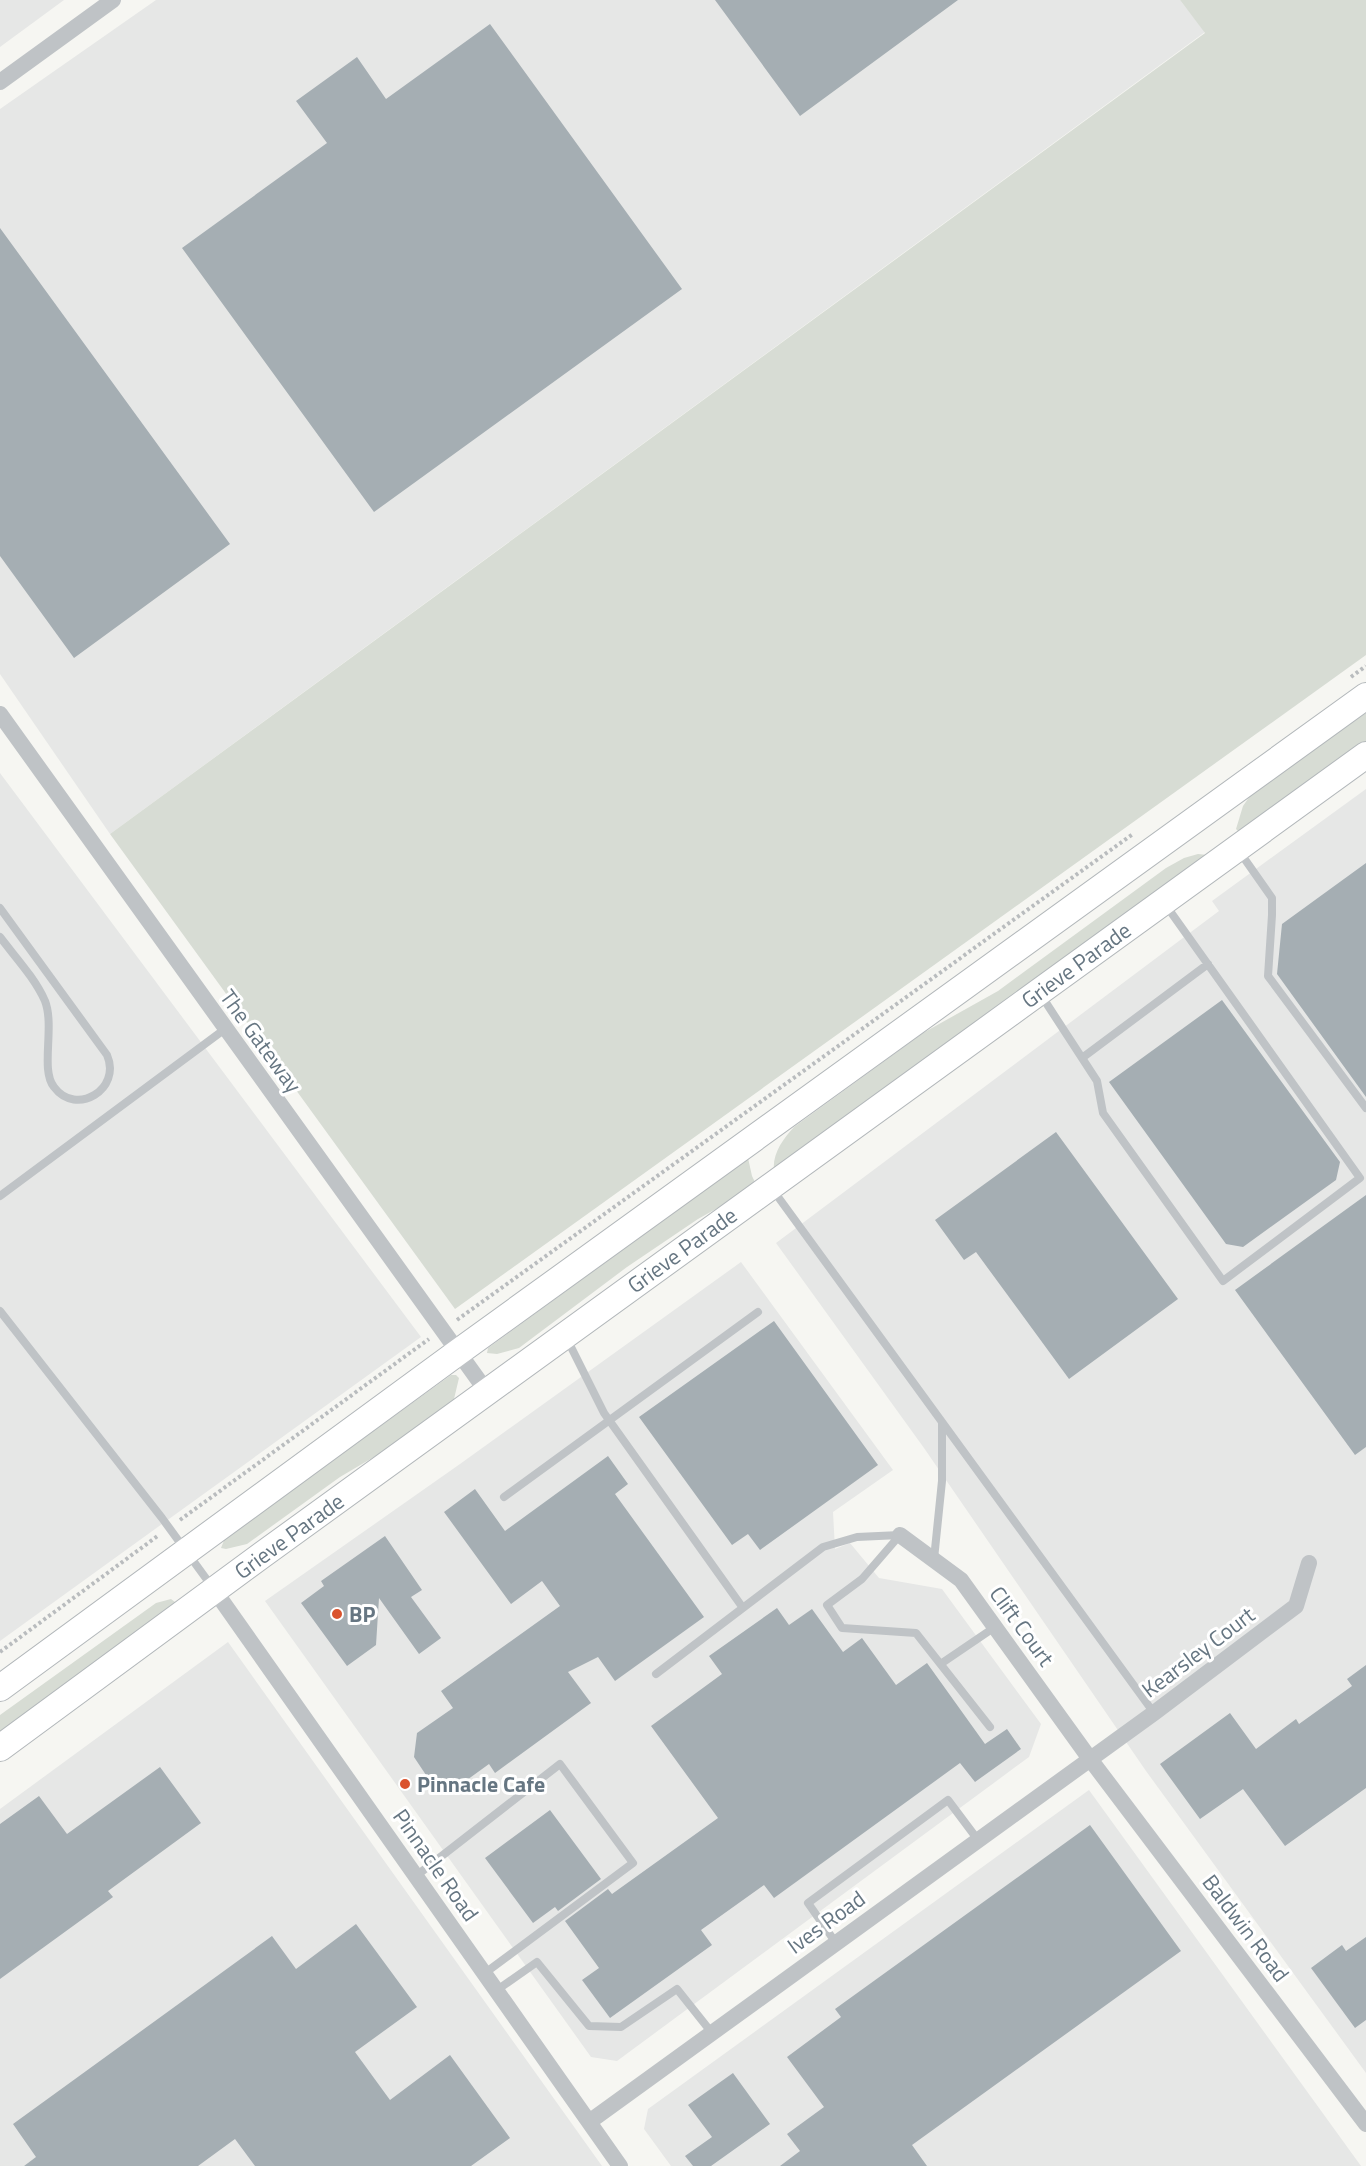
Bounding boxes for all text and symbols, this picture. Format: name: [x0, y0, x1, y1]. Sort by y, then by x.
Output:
street label: Grieve Parade: [1014, 913, 1138, 1017]
street label: The Gateway: [212, 982, 310, 1100]
street label: Grieve Parade: [620, 1198, 744, 1302]
street label: Grieve Parade: [227, 1484, 351, 1588]
street label: Clift Court: [981, 1579, 1063, 1673]
place label: BP: [349, 1597, 375, 1631]
street label: Kearsley Court: [1134, 1598, 1262, 1706]
marker: BP: [330, 1607, 344, 1621]
place label: Pinnacle Cafe: [417, 1767, 545, 1801]
marker: Pinnacle Cafe: [398, 1777, 412, 1791]
street label: Pinnacle Road: [385, 1802, 487, 1928]
street label: Baldwin Road: [1194, 1867, 1298, 1989]
street label: Ives Road: [780, 1882, 872, 1962]

